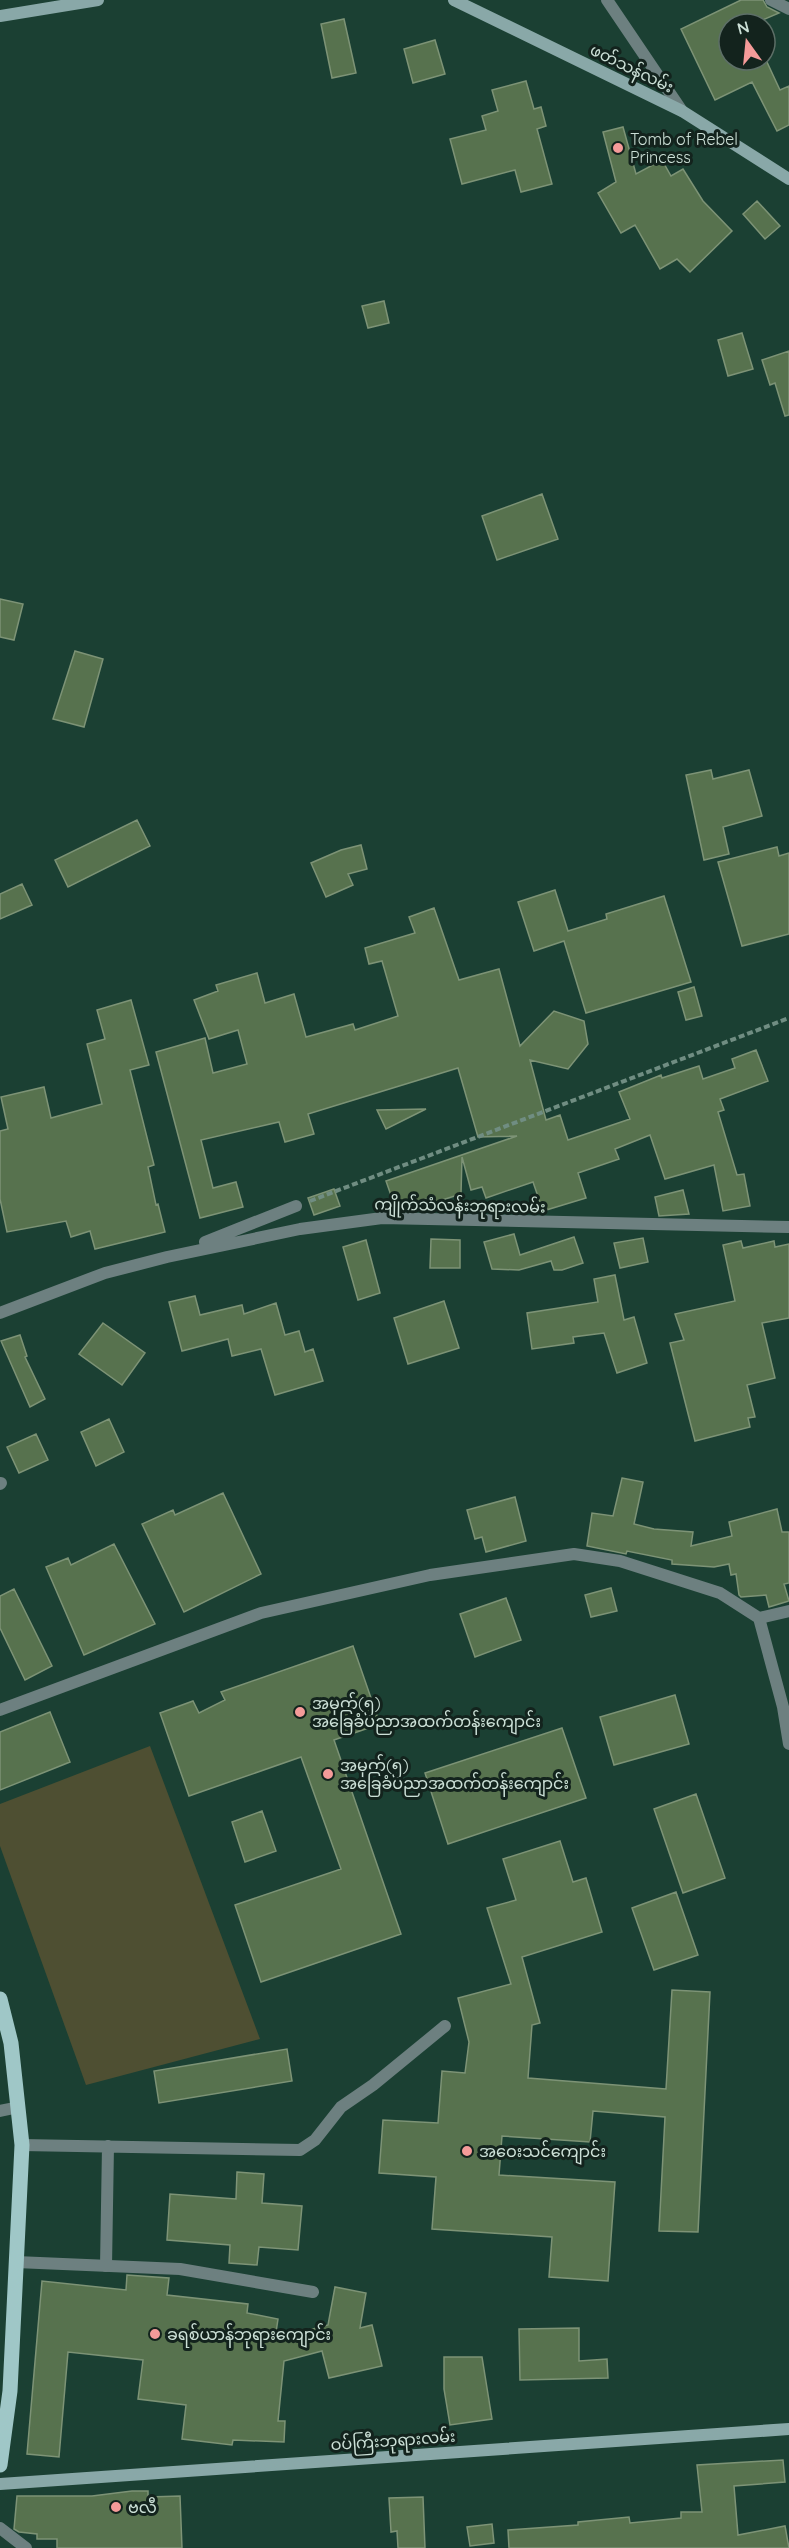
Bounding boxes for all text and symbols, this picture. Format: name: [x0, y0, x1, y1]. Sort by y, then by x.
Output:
north arrow: [717, 12, 777, 72]
text: N: [735, 16, 751, 39]
street label: ဖတ်သန်လမ်း: [585, 38, 677, 100]
place label: Tomb of Rebel Princess: [630, 129, 738, 167]
marker: Tomb of Rebel Princess: [611, 141, 625, 155]
street label: ကျိုက်သံလန်းဘုရားလမ်း: [374, 1193, 546, 1221]
place label: အမှတ်(၅) အခြေခံပညာအထက်တန်းကျောင်း: [312, 1692, 541, 1735]
marker: အမှတ်(၅) အခြေခံပညာအထက်တန်းကျောင်း: [293, 1705, 307, 1719]
place label: အမုတ်(၅) အခြေခံပညာအထက်တန်းကျောင်း: [340, 1754, 569, 1797]
marker: အမုတ်(၅) အခြေခံပညာအထက်တန်းကျောင်း: [321, 1767, 335, 1781]
place label: အဝေးသင်ကျောင်း: [479, 2140, 606, 2165]
marker: အဝေးသင်ကျောင်း: [460, 2144, 474, 2158]
place label: ခရစ်ယာန်ဘုရားကျောင်း: [167, 2323, 331, 2349]
marker: ခရစ်ယာန်ဘုရားကျောင်း: [148, 2327, 162, 2341]
street label: ဝပ်ကြီးဘုရားလမ်း: [330, 2425, 456, 2459]
place label: ဗလီ: [128, 2497, 157, 2517]
marker: ဗလီ: [109, 2500, 123, 2514]

